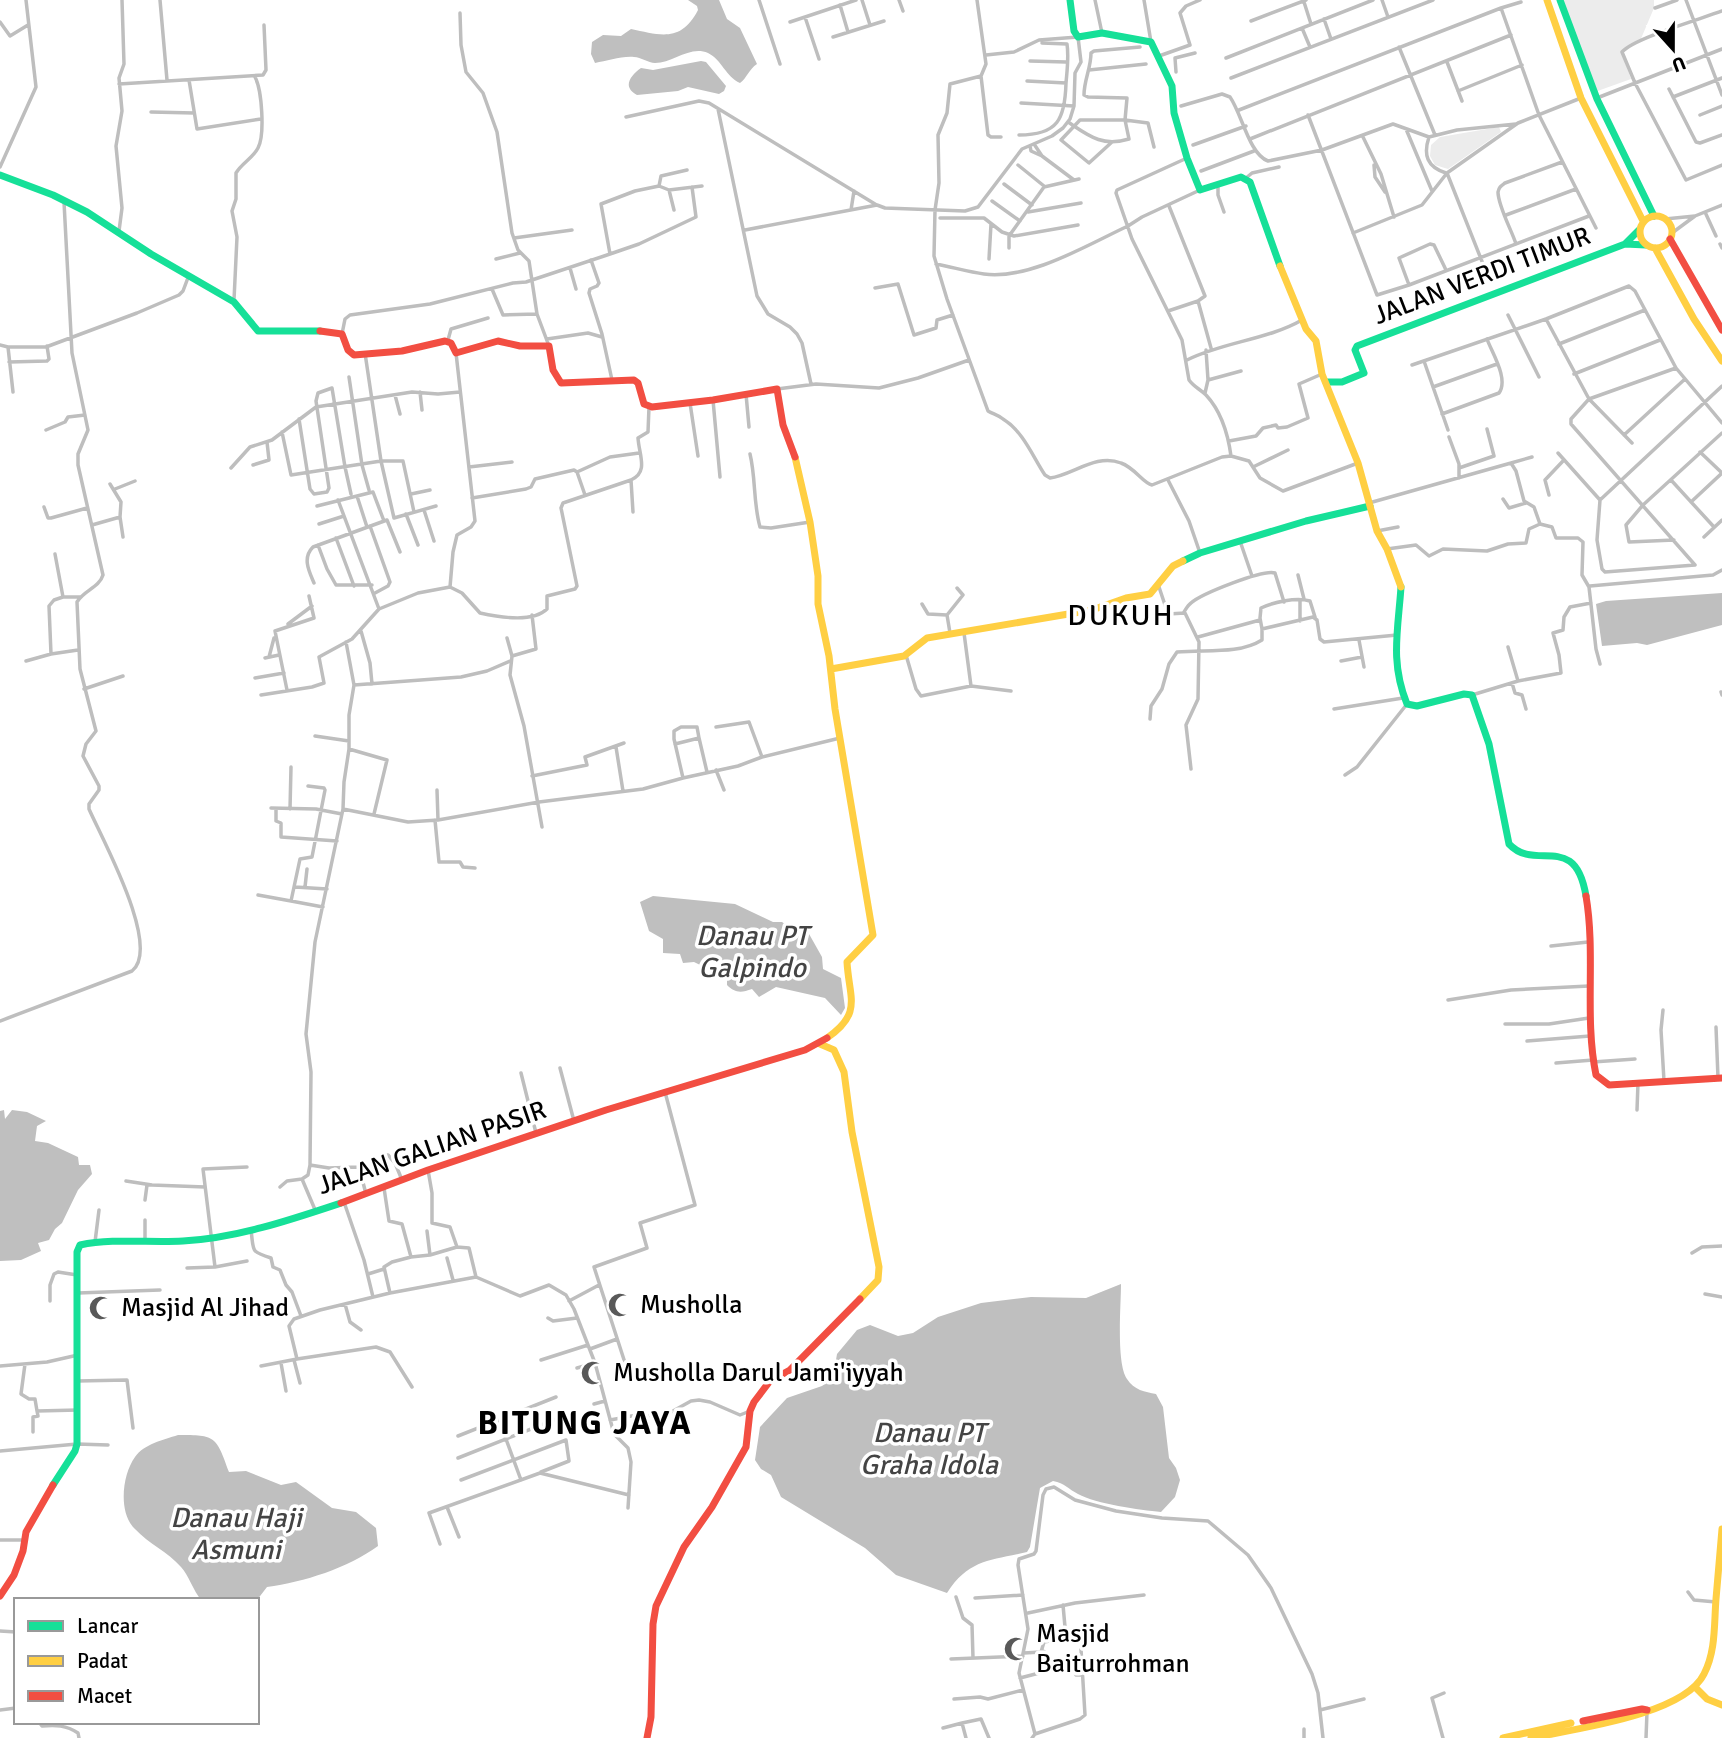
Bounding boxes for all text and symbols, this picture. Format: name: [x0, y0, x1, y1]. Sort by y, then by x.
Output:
north arrow: [1638, 14, 1708, 84]
text: U: [1668, 50, 1689, 77]
street label: JALAN VERDI TIMUR: [1369, 220, 1595, 332]
district label: DUKUH: [1067, 597, 1175, 634]
water label: Danau PT Galpindo: [696, 919, 814, 985]
street label: JALAN GALIAN PASIR: [314, 1094, 550, 1202]
place label: Musholla: [640, 1289, 742, 1321]
mosque icon: Musholla: [606, 1291, 634, 1319]
place label: Masjid Al Jihad: [121, 1292, 289, 1324]
mosque icon: Masjid Al Jihad: [87, 1294, 115, 1322]
place label: Musholla Darul Jami'iyyah: [613, 1357, 904, 1389]
mosque icon: Musholla Darul Jami'iyyah: [579, 1359, 607, 1387]
district label: BITUNG JAYA: [477, 1403, 693, 1444]
water label: Danau PT Graha Idola: [860, 1416, 999, 1482]
water label: Danau Haji Asmuni: [170, 1501, 304, 1567]
legend: [14, 1598, 259, 1724]
text: Lancar: [77, 1613, 138, 1639]
place label: Masjid Baiturrohman: [1036, 1618, 1190, 1680]
mosque icon: Masjid Baiturrohman: [1002, 1635, 1030, 1663]
text: Padat: [77, 1648, 128, 1674]
text: Macet: [77, 1683, 132, 1709]

